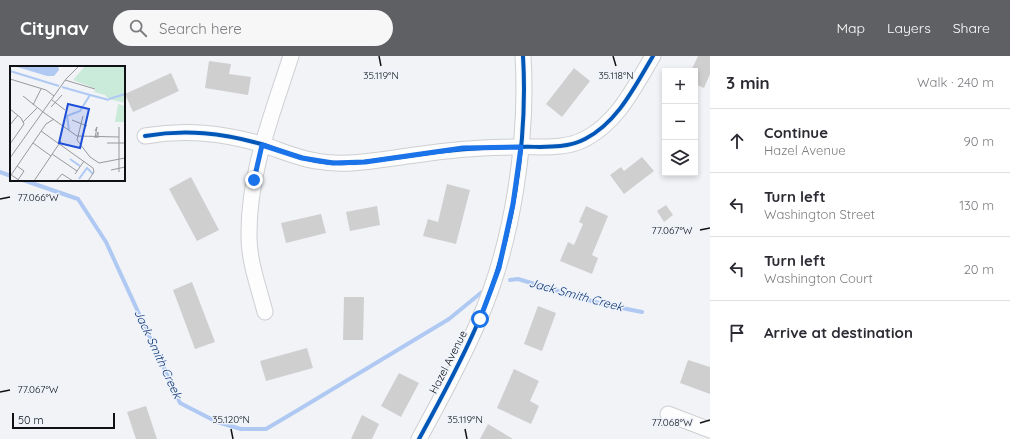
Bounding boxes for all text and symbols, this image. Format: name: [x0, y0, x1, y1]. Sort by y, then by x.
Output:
search box: [113, 10, 393, 46]
text: Citynav: [20, 16, 89, 40]
icon: search: [127, 17, 149, 39]
text: Search here: [159, 19, 242, 38]
text: Map: [836, 19, 865, 37]
text: Layers: [887, 19, 931, 37]
text: Share: [953, 19, 990, 37]
inset map: [10, 66, 125, 181]
map controls: [662, 68, 698, 176]
button: +: [662, 68, 698, 104]
text: 35.119°N: [363, 69, 399, 82]
text: 35.118°N: [598, 69, 634, 82]
text: 3 min: [726, 72, 770, 93]
text: Walk · 240 m: [917, 74, 994, 90]
button: −: [662, 104, 698, 140]
text: Continue: [764, 123, 828, 142]
icon: ahead: [726, 130, 748, 152]
text: 90 m: [964, 133, 994, 149]
button: layers: [662, 140, 698, 176]
text: Hazel Avenue: [764, 142, 846, 158]
route end: [245, 171, 263, 189]
text: Turn left: [764, 187, 826, 206]
text: 77.066°W: [17, 191, 59, 204]
icon: left: [726, 194, 748, 216]
text: 130 m: [959, 197, 994, 213]
text: Washington Street: [764, 206, 875, 222]
text: 77.067°W: [652, 224, 693, 237]
text: Turn left: [764, 251, 826, 270]
icon: left: [726, 258, 748, 280]
text: 20 m: [964, 261, 994, 277]
text: Washington Court: [764, 270, 873, 286]
water label: Jack Smith Creek: [528, 275, 626, 315]
water label: Jack Smith Creek: [131, 307, 186, 402]
route start: [471, 310, 489, 328]
icon: arrive: [726, 322, 748, 344]
text: Arrive at destination: [764, 323, 913, 342]
street label: Hazel Avenue: [426, 328, 470, 396]
text: 77.067°W: [18, 383, 59, 396]
scale bar: [12, 411, 115, 430]
text: 50 m: [18, 413, 44, 427]
text: 35.120°N: [212, 413, 250, 426]
text: 35.119°N: [447, 413, 483, 426]
text: 77.068°W: [651, 416, 693, 429]

